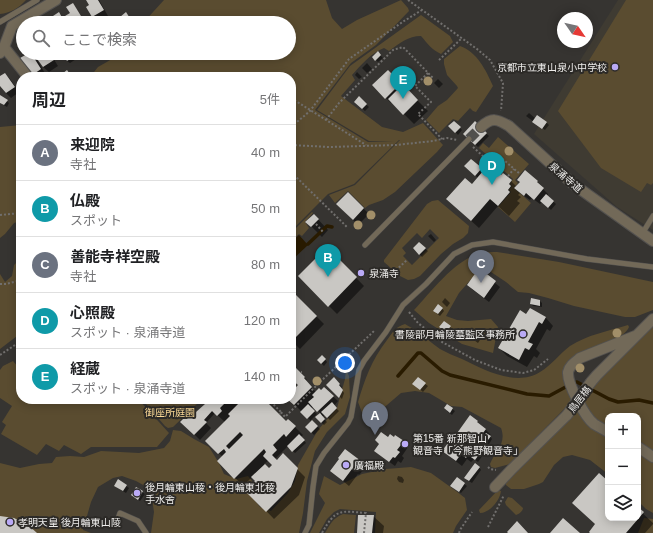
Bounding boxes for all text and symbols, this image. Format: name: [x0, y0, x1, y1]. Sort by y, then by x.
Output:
north arrow: [557, 12, 593, 48]
search box: [16, 16, 296, 60]
icon: search: [30, 27, 52, 49]
text: ここで検索: [62, 31, 137, 48]
place label: 京都市立東山泉小中学校: [497, 62, 607, 73]
marker: 京都市立東山泉小中学校: [610, 62, 620, 72]
pin: E: [390, 66, 416, 99]
text: 周辺: [32, 91, 66, 110]
text: 5件: [260, 92, 280, 107]
text: 来迎院: [70, 136, 115, 153]
text: A: [40, 145, 50, 160]
text: 40 m: [251, 145, 280, 160]
pin: D: [479, 152, 505, 185]
text: 寺社: [70, 157, 96, 172]
street label: 泉涌寺道: [547, 160, 584, 195]
text: 仏殿: [70, 192, 100, 209]
text: B: [40, 201, 50, 216]
text: 50 m: [251, 201, 280, 216]
text: スポット: [70, 213, 122, 228]
pin: B: [315, 244, 341, 277]
text: 善能寺祥空殿: [70, 248, 160, 265]
pin: C: [468, 250, 494, 283]
text: C: [40, 257, 50, 272]
text: 80 m: [251, 257, 280, 272]
marker: 泉涌寺: [356, 268, 366, 278]
place label: 泉涌寺: [369, 268, 399, 279]
text: 寺社: [70, 269, 96, 284]
text: 心照殿: [70, 304, 115, 321]
text: D: [40, 313, 50, 328]
text: 120 m: [244, 313, 280, 328]
text: スポット · 泉涌寺道: [70, 325, 186, 340]
place label: 書陵部月輪陵墓監区事務所: [395, 329, 515, 340]
marker: 書陵部月輪陵墓監区事務所: [518, 329, 528, 339]
your location: [335, 353, 355, 373]
text: 経蔵: [70, 360, 100, 377]
text: E: [41, 369, 49, 384]
text: 140 m: [244, 369, 280, 384]
text: スポット · 泉涌寺道: [70, 381, 186, 396]
street label: 鳥居𣘺: [566, 384, 593, 415]
pin: A: [362, 402, 388, 435]
park label: 御座所庭園: [145, 407, 195, 418]
map controls: [605, 413, 641, 521]
button: +: [605, 413, 641, 449]
place label: 第15番 新那智山 観音寺「今熊野観音寺」: [413, 433, 523, 456]
marker: 第15番 新那智山 観音寺「今熊野観音寺」: [400, 439, 410, 449]
button: −: [605, 449, 641, 485]
marker: 廣福殿: [341, 460, 351, 470]
place label: 廣福殿: [354, 460, 384, 471]
place label: 後月輪東山稜・後月輪東北稜 手水舎: [145, 482, 275, 505]
button: layers: [605, 485, 641, 521]
marker: 後月輪東山稜・後月輪東北稜 手水舎: [132, 488, 142, 498]
marker: 孝明天皇 後月輪東山陵: [5, 517, 15, 527]
place label: 孝明天皇 後月輪東山陵: [18, 517, 121, 528]

